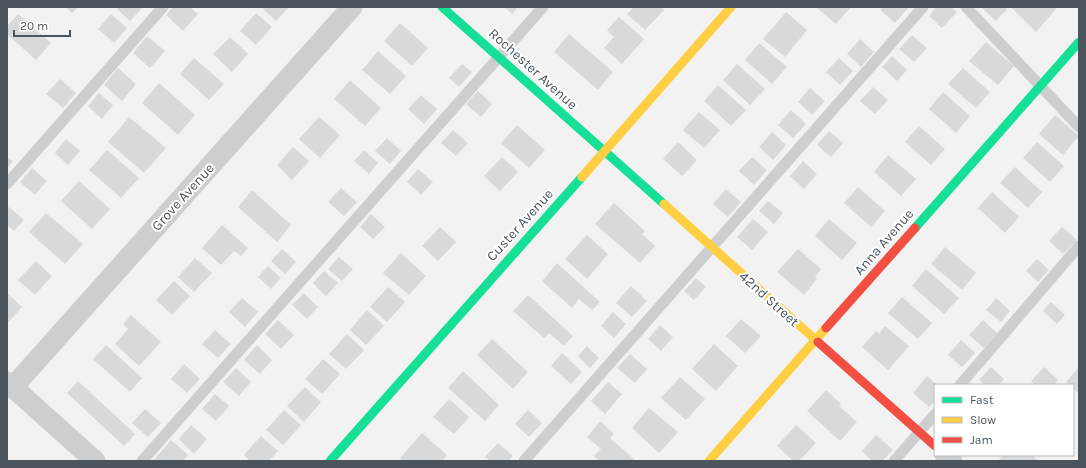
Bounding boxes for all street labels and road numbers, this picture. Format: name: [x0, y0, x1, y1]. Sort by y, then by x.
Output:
street label: Rochester Avenue: [485, 25, 581, 113]
street label: Grove Avenue: [148, 160, 218, 234]
street label: Custer Avenue: [483, 185, 557, 265]
street label: Anna Avenue: [851, 205, 917, 279]
street label: 42nd Street: [736, 268, 802, 330]

